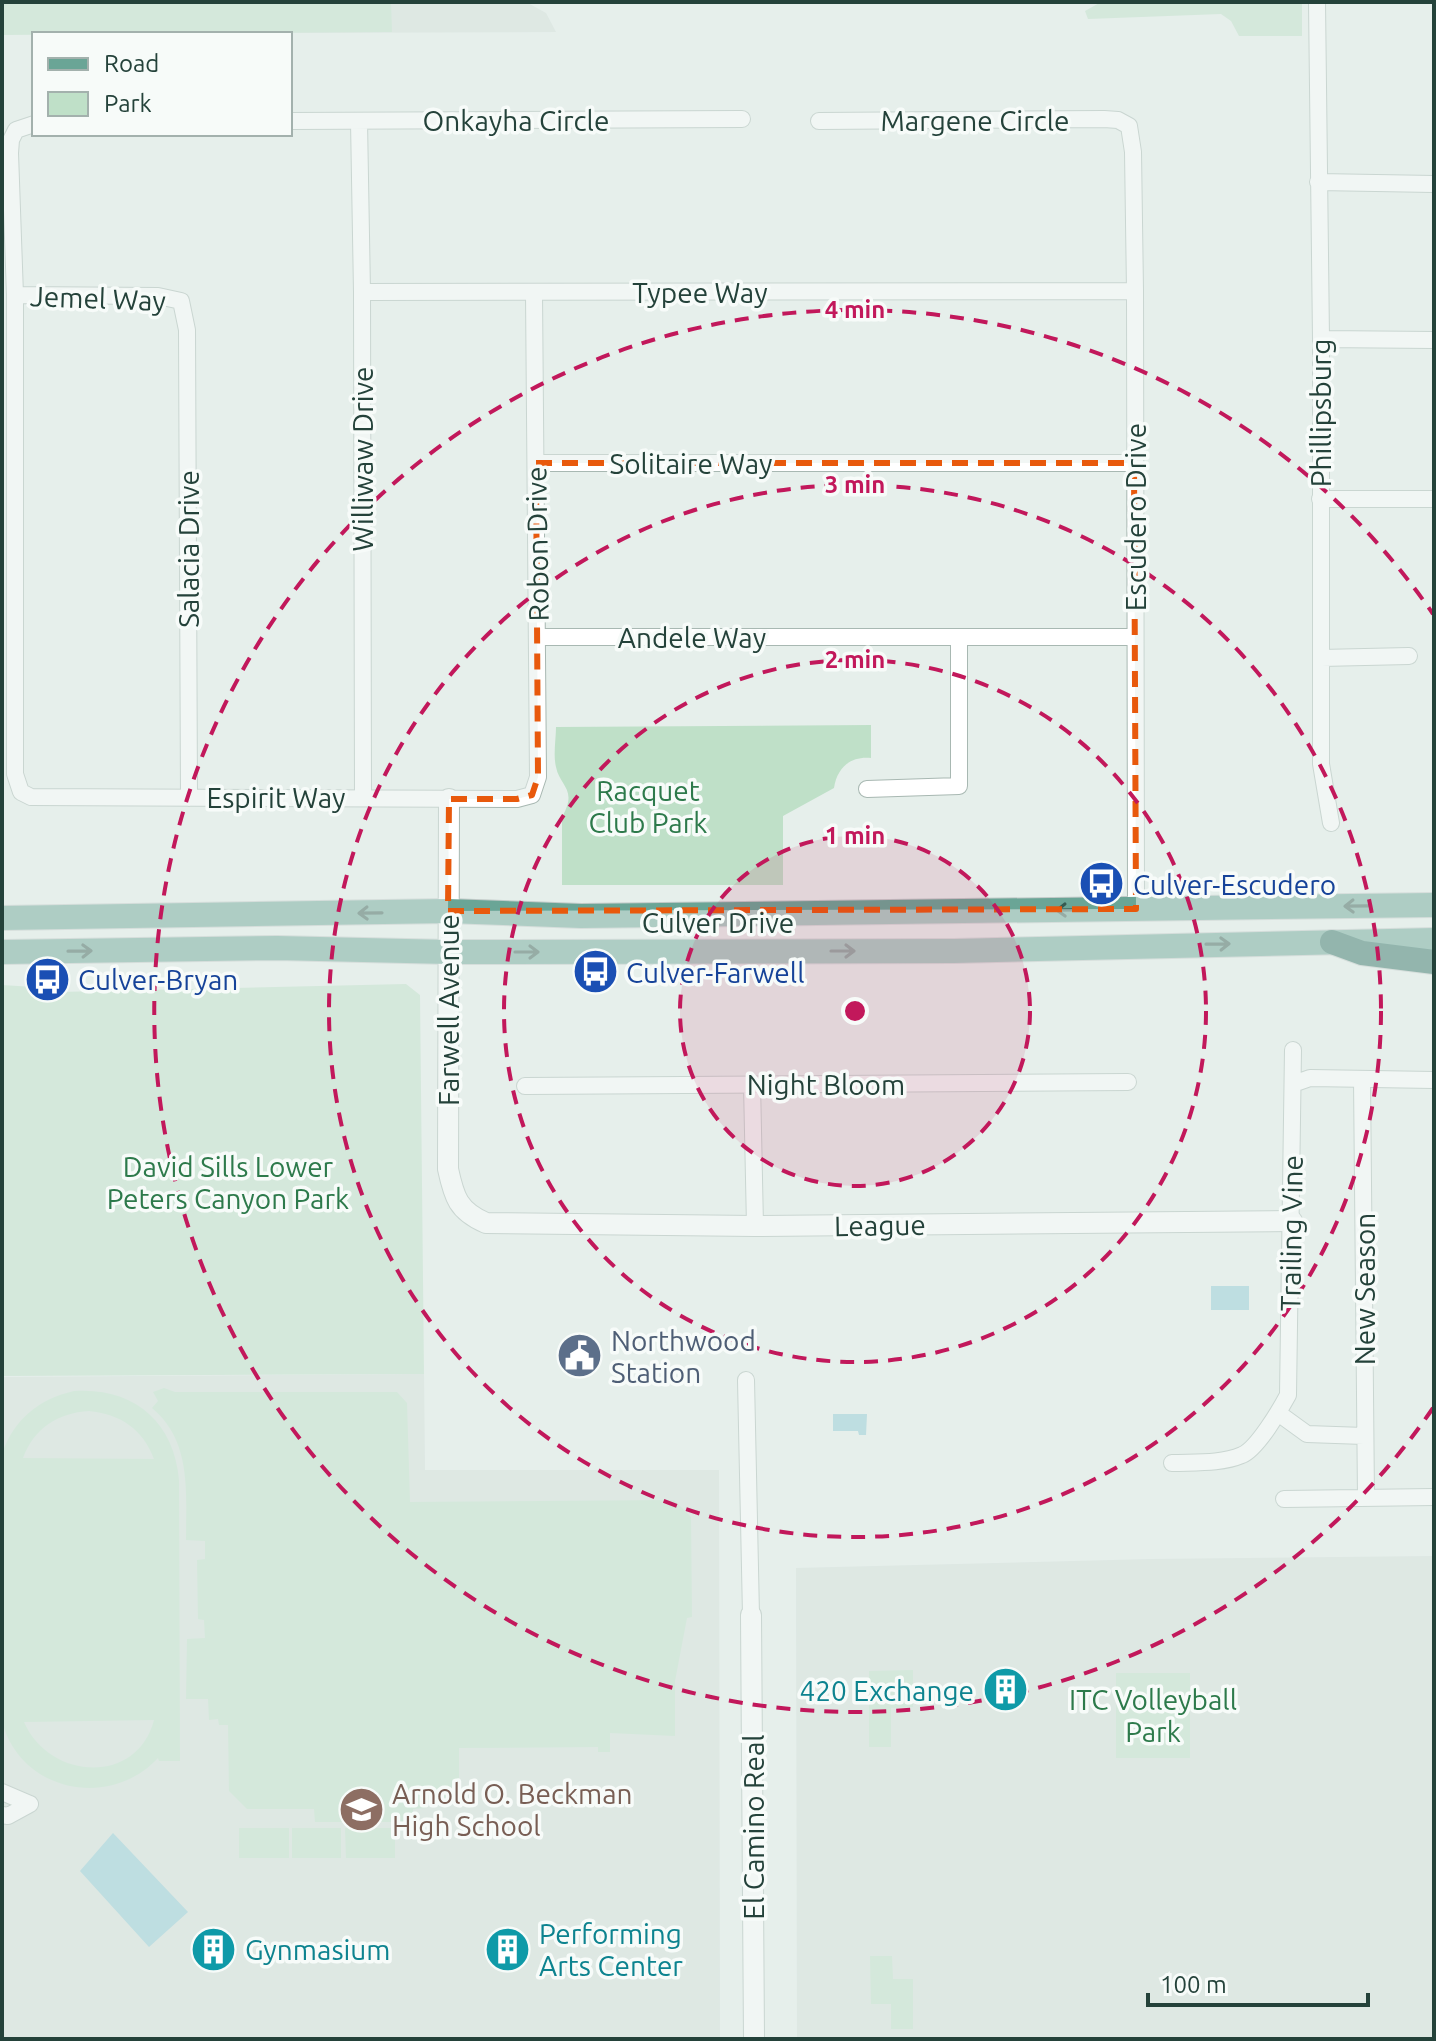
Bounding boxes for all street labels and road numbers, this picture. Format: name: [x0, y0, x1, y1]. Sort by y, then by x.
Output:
street label: Onkayha Circle: [423, 105, 609, 136]
street label: Margene Circle: [880, 105, 1070, 136]
street label: Typee Way: [632, 277, 768, 308]
street label: Jemel Way: [30, 280, 166, 316]
street label: Phillipsburg: [1305, 339, 1336, 487]
street label: Williwaw Drive: [347, 366, 378, 552]
street label: Escudero Drive: [1120, 423, 1151, 611]
street label: Solitaire Way: [610, 448, 773, 479]
street label: Robon Drive: [520, 466, 554, 622]
street label: Salacia Drive: [173, 470, 204, 628]
street label: Andele Way: [618, 622, 766, 653]
street label: Espirit Way: [206, 782, 346, 813]
street label: Culver Drive: [642, 907, 794, 938]
street label: Farwell Avenue: [433, 914, 464, 1106]
street label: Night Bloom: [747, 1069, 905, 1100]
street label: Trailing Vine: [1274, 1155, 1308, 1311]
street label: League: [834, 1209, 926, 1241]
street label: New Season: [1349, 1213, 1380, 1365]
street label: El Camino Real: [738, 1734, 769, 1920]

